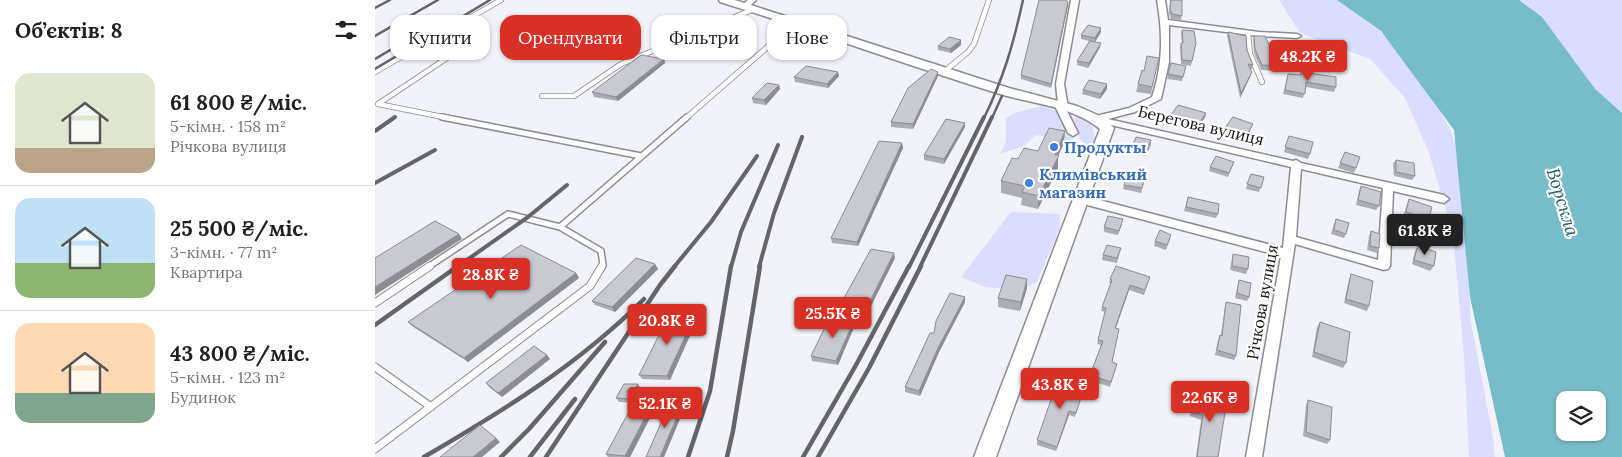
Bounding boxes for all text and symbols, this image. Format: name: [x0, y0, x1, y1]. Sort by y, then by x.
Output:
chip: Купити: [390, 15, 490, 60]
chip: Орендувати: [500, 15, 641, 60]
chip: Фільтри: [651, 15, 757, 60]
chip: Нове: [767, 15, 847, 60]
icon: filters: [332, 16, 360, 44]
text: Об’єктів: 8: [15, 17, 123, 44]
pin: 48.2K ₴: [1262, 39, 1354, 82]
text: 48.2K ₴: [1280, 46, 1336, 66]
text: 61 800 ₴/міс.: [170, 89, 307, 116]
icon: home: [55, 93, 115, 153]
street label: Берегова вулиця: [1136, 101, 1266, 149]
text: 5-кімн. · 158 m²: [170, 116, 286, 136]
text: Річкова вулиця: [170, 136, 287, 156]
place label: Продукты: [1064, 137, 1147, 157]
marker: Продукты: [1048, 141, 1060, 153]
place label: Климівський магазин: [1039, 164, 1147, 202]
water label: Ворскла: [1542, 165, 1584, 239]
marker: Климівський магазин: [1023, 177, 1035, 189]
pin: 61.8K ₴: [1379, 214, 1471, 256]
text: 25 500 ₴/міс.: [170, 215, 308, 242]
icon: home: [55, 218, 115, 278]
text: 61.8K ₴: [1398, 220, 1452, 240]
text: 3-кімн. · 77 m²: [170, 242, 277, 262]
street label: Річкова вулиця: [1242, 243, 1282, 361]
pin: 28.8K ₴: [445, 258, 537, 300]
text: Квартира: [170, 262, 243, 282]
text: 28.8K ₴: [463, 264, 519, 284]
pin: 25.5K ₴: [787, 296, 879, 339]
text: 25.5K ₴: [805, 303, 861, 323]
pin: 20.8K ₴: [621, 304, 713, 346]
text: 20.8K ₴: [638, 310, 696, 330]
text: 43 800 ₴/міс.: [170, 340, 310, 367]
icon: home: [55, 343, 115, 403]
text: 5-кімн. · 123 m²: [170, 367, 286, 387]
pin: 43.8K ₴: [1014, 368, 1106, 410]
text: 43.8K ₴: [1032, 374, 1088, 394]
pin: 22.6K ₴: [1164, 380, 1256, 423]
pin: 52.1K ₴: [619, 386, 711, 429]
text: Будинок: [170, 387, 236, 407]
text: 22.6K ₴: [1182, 387, 1238, 407]
map controls: [1556, 391, 1606, 441]
button: layers: [1556, 391, 1606, 441]
text: 52.1K ₴: [638, 393, 692, 413]

